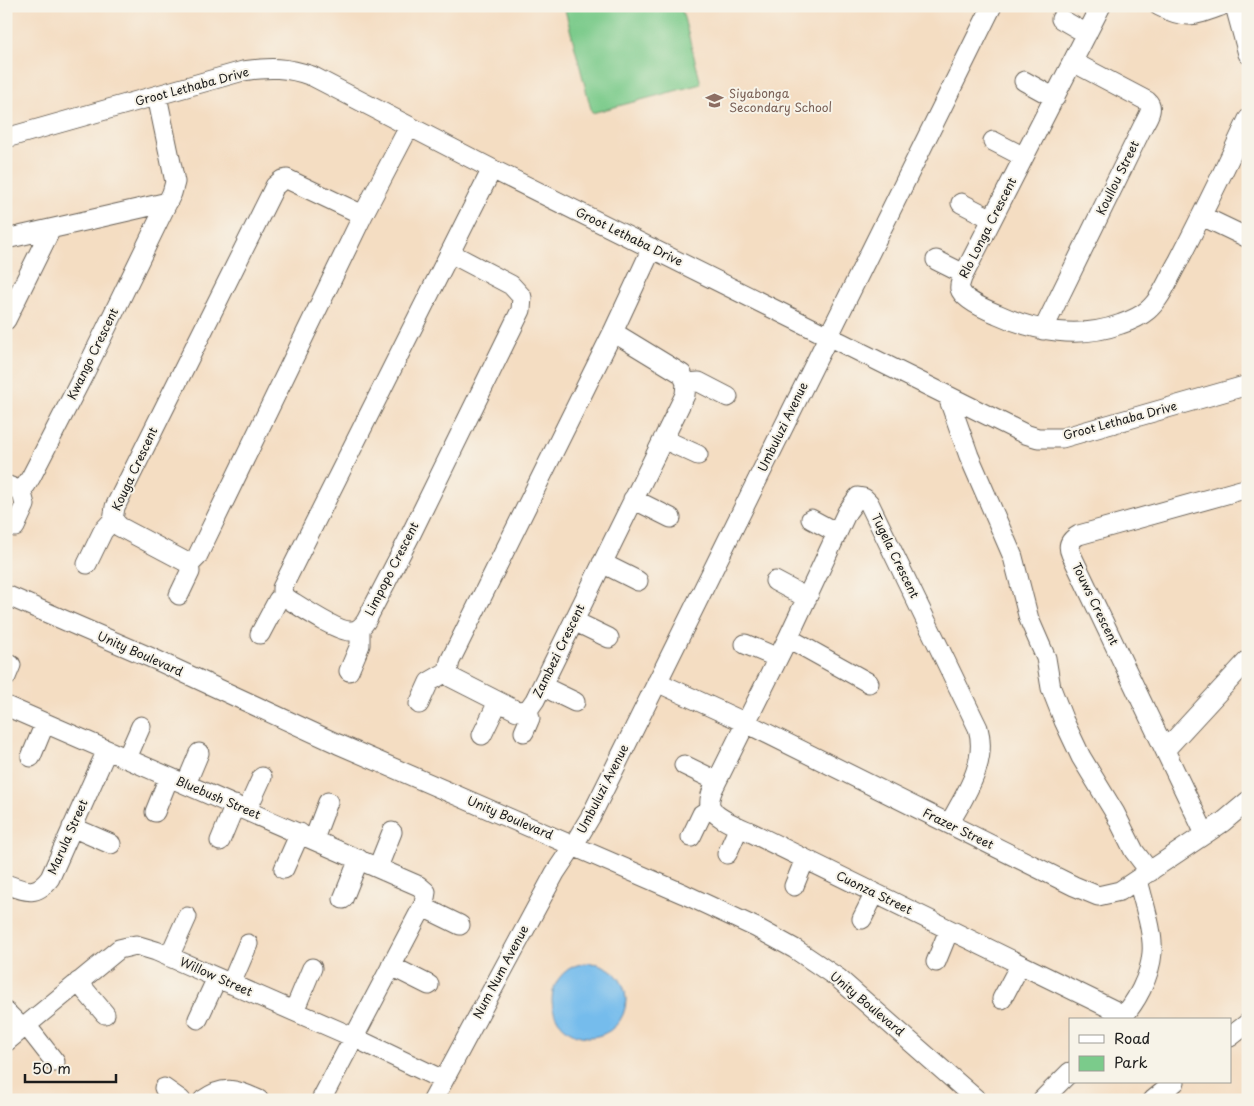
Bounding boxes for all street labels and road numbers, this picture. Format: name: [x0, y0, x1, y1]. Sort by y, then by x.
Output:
street label: Groot Lethaba Drive: [133, 62, 251, 110]
street label: Koullou Street: [1091, 137, 1143, 218]
street label: Rlo Longa Crescent: [954, 174, 1020, 281]
street label: Groot Lethaba Drive: [573, 202, 686, 270]
street label: Kwango Crescent: [62, 305, 122, 403]
street label: Umbuluzi Avenue: [753, 378, 812, 474]
street label: Groot Lethaba Drive: [1061, 396, 1179, 444]
street label: Kouga Crescent: [107, 424, 161, 513]
street label: Tugela Crescent: [868, 510, 924, 601]
street label: Limpopo Crescent: [360, 519, 423, 619]
street label: Touws Crescent: [1068, 559, 1124, 648]
street label: Zambezi Crescent: [528, 601, 589, 700]
street label: Unity Boulevard: [95, 626, 187, 680]
street label: Umbuluzi Avenue: [572, 740, 633, 836]
street label: Bluebush Street: [173, 771, 264, 823]
street label: Unity Boulevard: [464, 791, 557, 844]
street label: Marula Street: [42, 796, 92, 877]
street label: Frazer Street: [920, 803, 997, 853]
street label: Cuonza Street: [833, 866, 916, 918]
street label: Num Num Avenue: [468, 921, 533, 1022]
street label: Willow Street: [177, 952, 256, 1000]
street label: Unity Boulevard: [827, 967, 909, 1040]

